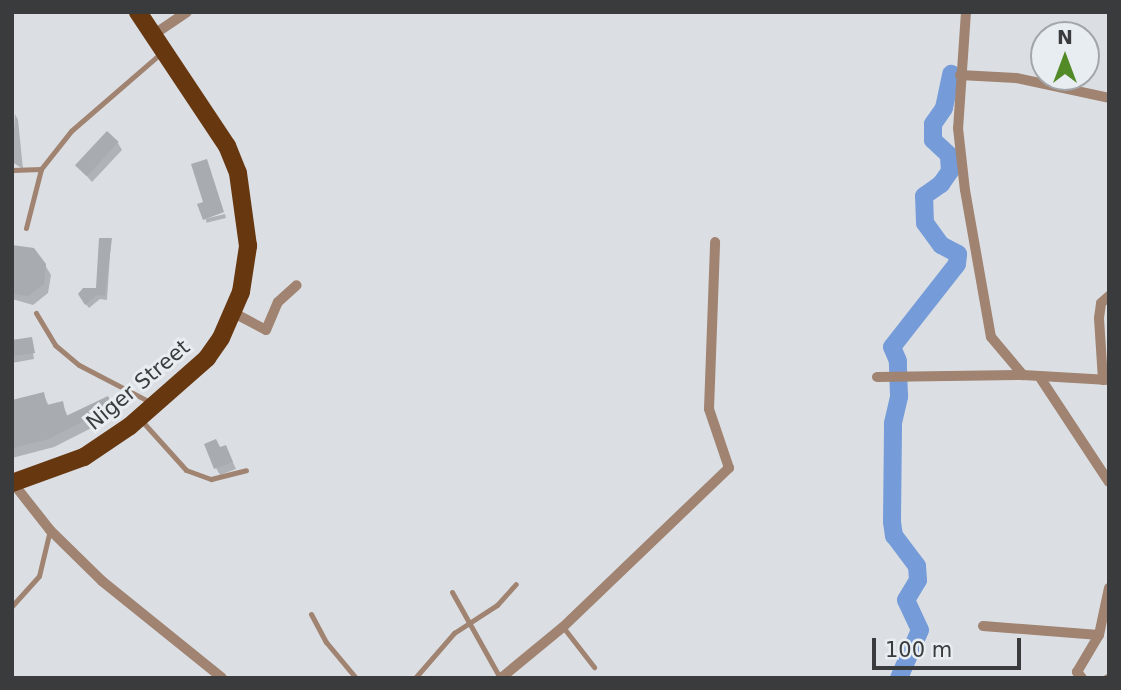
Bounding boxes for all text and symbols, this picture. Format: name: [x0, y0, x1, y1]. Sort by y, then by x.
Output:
north arrow: [1030, 21, 1100, 91]
text: N: [1057, 26, 1073, 48]
street label: Niger Street: [81, 335, 195, 435]
scale bar: [876, 624, 1025, 668]
text: 100 m: [885, 638, 952, 662]

